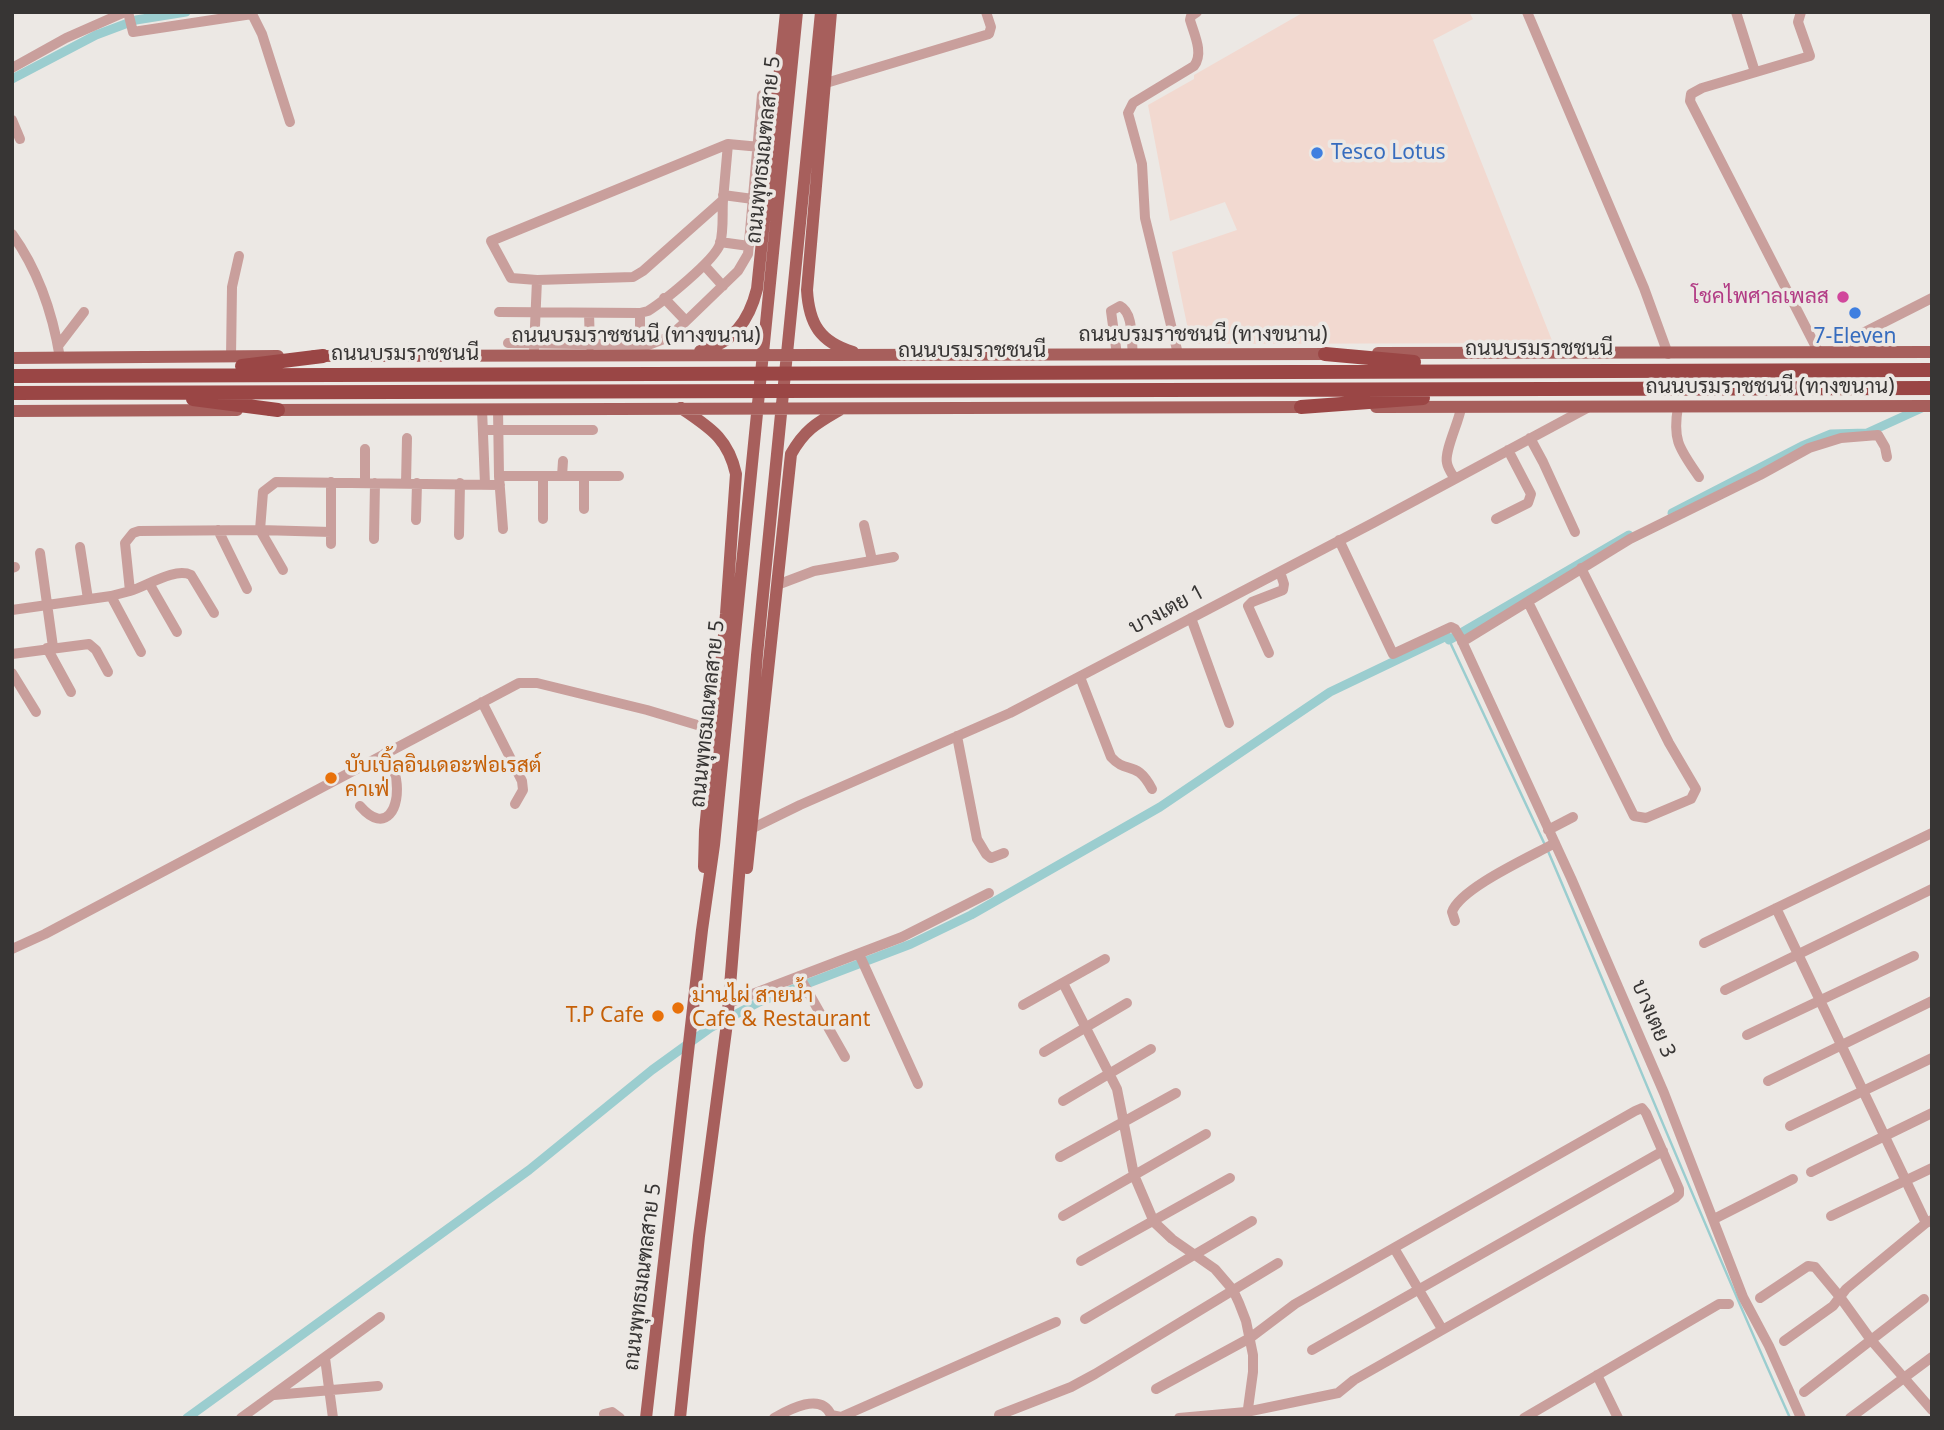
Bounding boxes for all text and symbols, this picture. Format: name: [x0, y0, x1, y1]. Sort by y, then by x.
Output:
street label: ถนนพุทธมณฑลสาย 5: [742, 55, 786, 245]
place label: Tesco Lotus: [1331, 140, 1446, 166]
marker: Tesco Lotus: [1309, 145, 1325, 161]
place label: โชคไพศาลเพลส: [1691, 284, 1829, 310]
marker: โชคไพศาลเพลส: [1835, 289, 1851, 305]
marker: 7-Eleven: [1847, 305, 1863, 321]
street label: ถนนบรมราชชนนี (ทางขนาน): [1078, 322, 1328, 348]
street label: ถนนบรมราชชนนี (ทางขนาน): [511, 323, 761, 349]
place label: 7-Eleven: [1814, 324, 1896, 350]
street label: ถนนบรมราชชนนี: [1465, 336, 1613, 362]
street label: ถนนบรมราชชนนี: [898, 338, 1046, 364]
street label: ถนนบรมราชชนนี: [331, 341, 479, 367]
street label: ถนนบรมราชชนนี (ทางขนาน): [1645, 374, 1895, 400]
street label: บางเตย 1: [1125, 580, 1209, 640]
street label: ถนนพุทธมณฑลสาย 5: [686, 619, 730, 809]
place label: บับเบิ้ลอินเดอะฟอเรสต์ คาเฟ่: [345, 753, 542, 803]
marker: บับเบิ้ลอินเดอะฟอเรสต์ คาเฟ่: [323, 770, 339, 786]
street label: บางเตย 3: [1625, 976, 1681, 1062]
place label: ม่านไผ่ สายน้ำ Cafe & Restaurant: [692, 983, 870, 1033]
marker: ม่านไผ่ สายน้ำ Cafe & Restaurant: [670, 1000, 686, 1016]
place label: T.P Cafe: [566, 1003, 644, 1029]
marker: T.P Cafe: [650, 1008, 666, 1024]
street label: ถนนพุทธมณฑลสาย 5: [619, 1182, 667, 1372]

